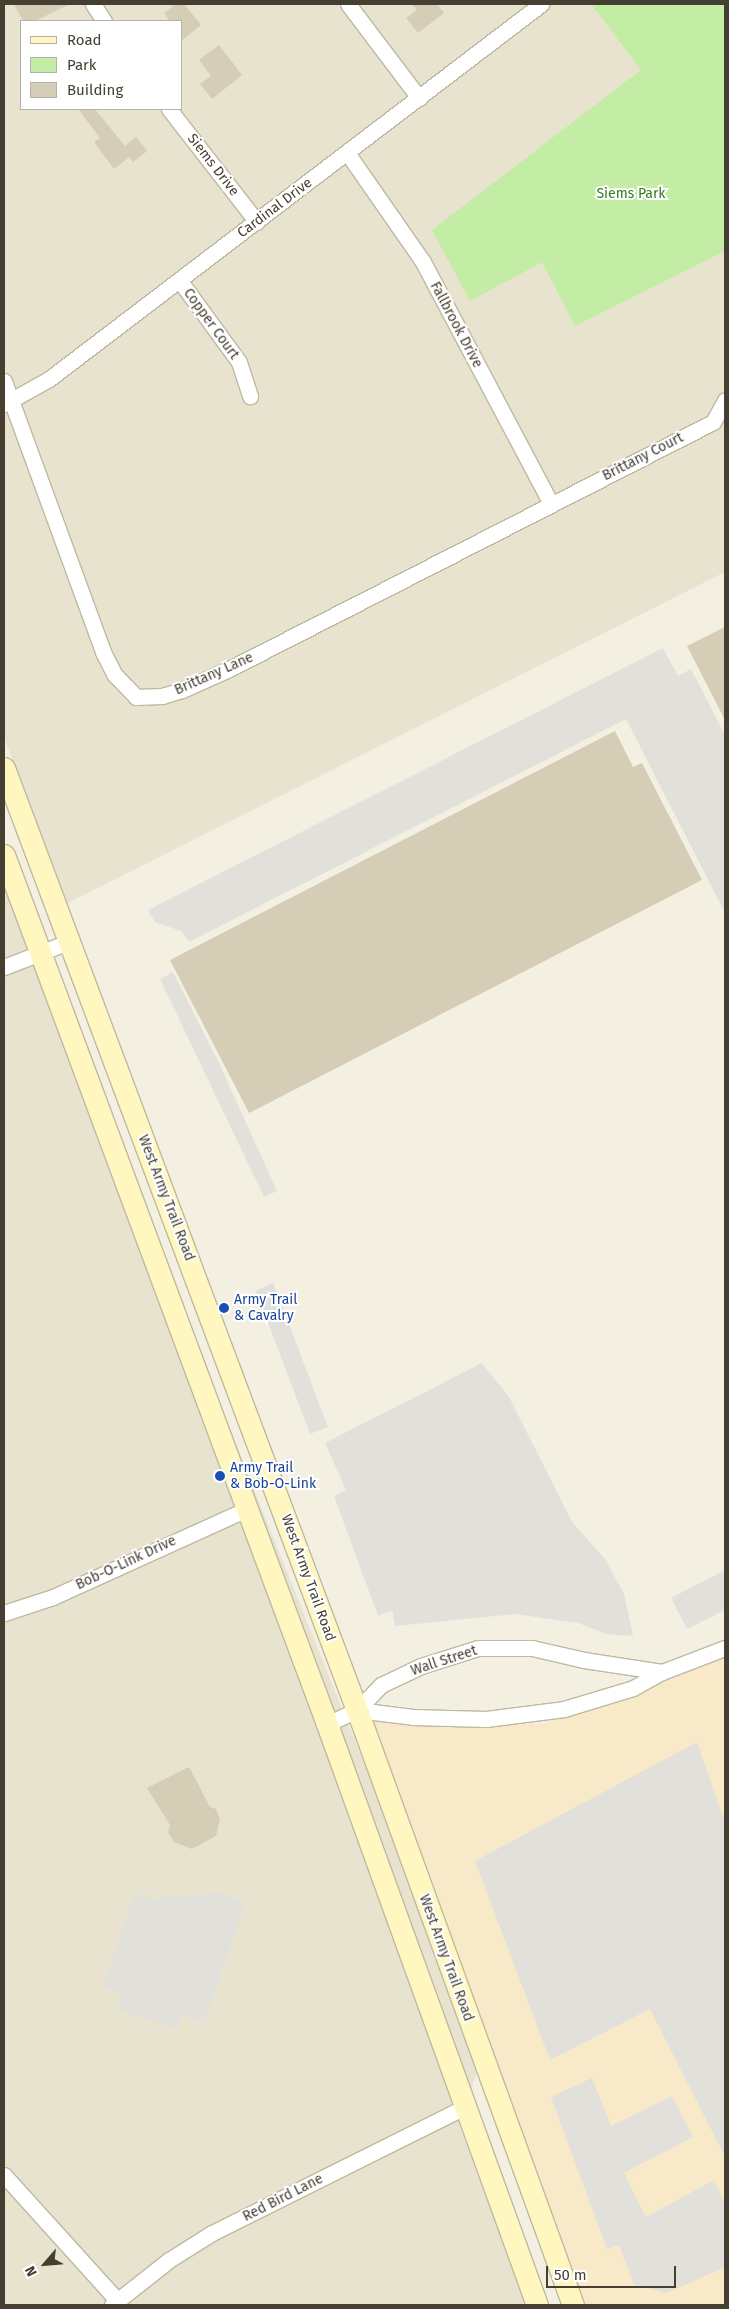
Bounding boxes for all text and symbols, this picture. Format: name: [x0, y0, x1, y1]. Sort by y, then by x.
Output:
legend: [20, 20, 182, 110]
text: Road: [67, 31, 102, 49]
text: Park: [67, 56, 97, 74]
text: Building: [67, 81, 123, 99]
street label: Siems Drive: [184, 131, 242, 199]
street label: Cardinal Drive: [234, 175, 316, 241]
park label: Siems Park: [596, 186, 666, 202]
street label: Fallbrook Drive: [426, 279, 486, 371]
street label: Copper Court: [180, 285, 242, 363]
street label: Brittany Court: [600, 429, 686, 485]
street label: Brittany Lane: [172, 649, 256, 699]
street label: West Army Trail Road: [134, 1133, 198, 1263]
place label: Army Trail & Cavalry: [234, 1292, 297, 1324]
marker: Army Trail & Cavalry: [218, 1302, 230, 1314]
place label: Army Trail & Bob-O-Link: [230, 1460, 316, 1492]
marker: Army Trail & Bob-O-Link: [214, 1470, 226, 1482]
street label: West Army Trail Road: [277, 1512, 339, 1644]
street label: Bob-O-Link Drive: [73, 1532, 179, 1594]
street label: Wall Street: [409, 1642, 479, 1680]
street label: West Army Trail Road: [415, 1892, 477, 2024]
street label: Red Bird Lane: [240, 2171, 326, 2225]
north arrow: [20, 2239, 70, 2289]
scale bar: [549, 2256, 679, 2288]
text: N: [22, 2263, 41, 2279]
text: 50 m: [554, 2266, 587, 2284]

